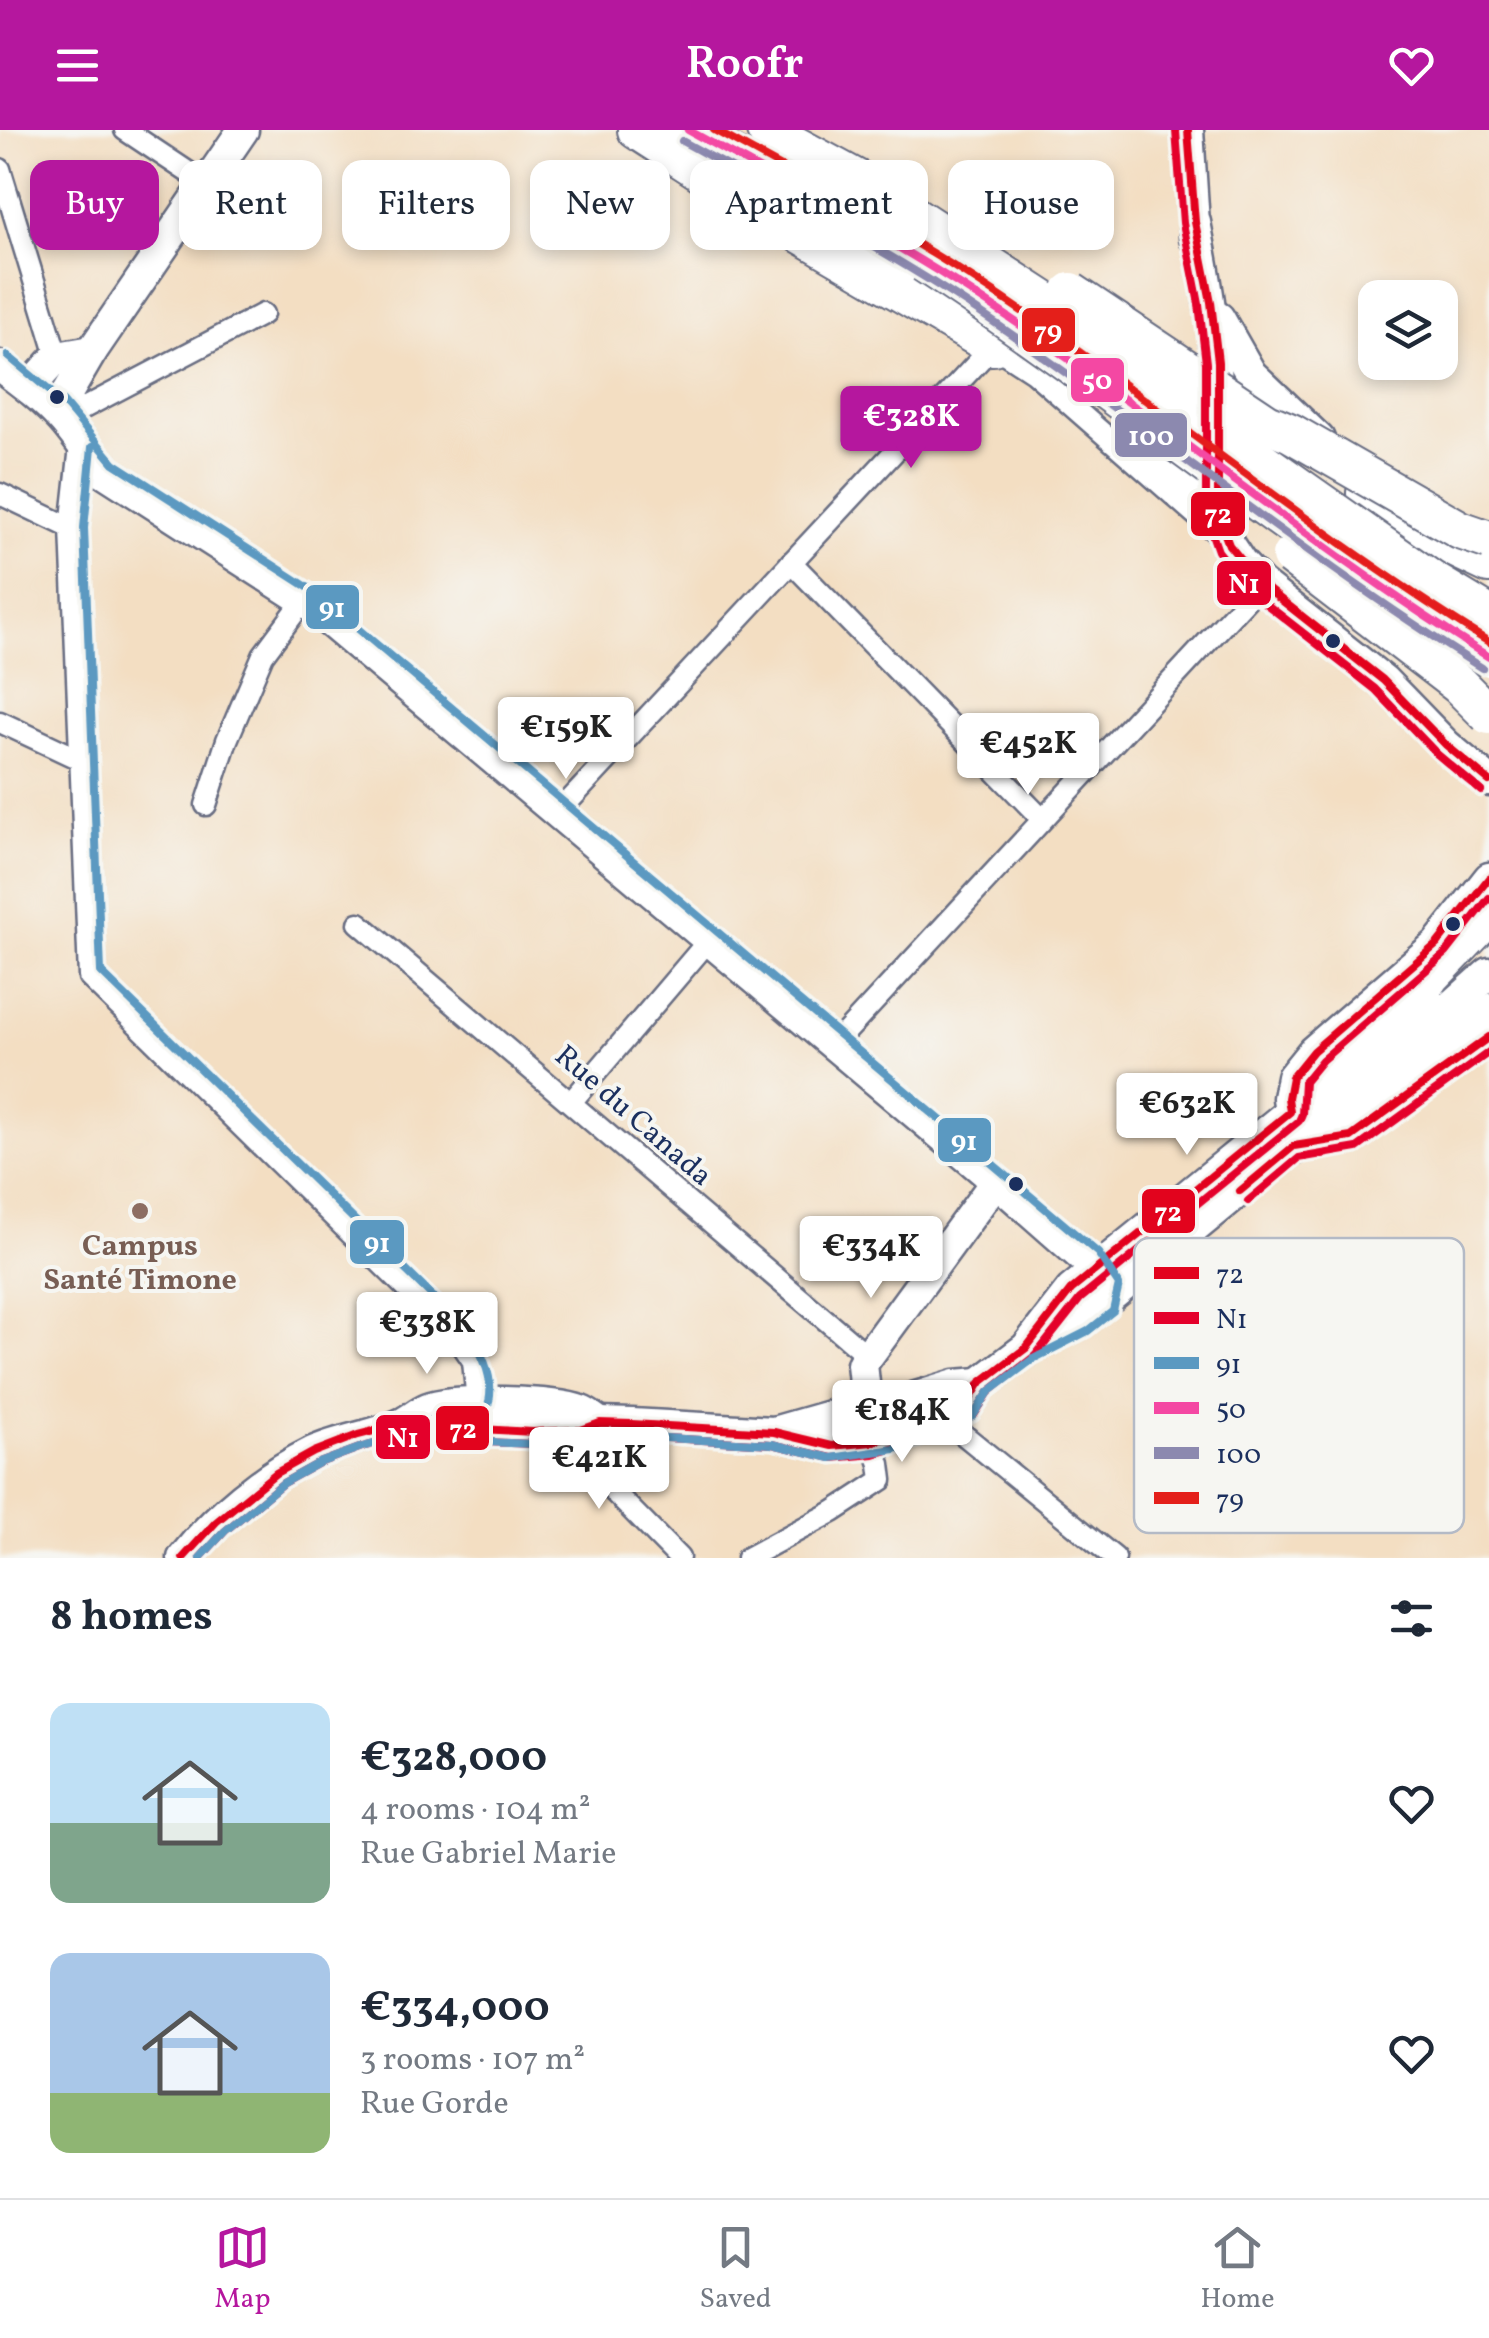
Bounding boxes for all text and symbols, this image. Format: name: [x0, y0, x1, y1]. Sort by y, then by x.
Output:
text: Roofr: [686, 34, 803, 97]
icon: menu: [50, 38, 105, 93]
icon: heart: [1384, 38, 1439, 93]
chip: Buy: [30, 160, 159, 250]
chip: Rent: [179, 160, 322, 250]
chip: Filters: [342, 160, 510, 250]
chip: New: [530, 160, 670, 250]
chip: Apartment: [690, 160, 928, 250]
chip: House: [948, 160, 1114, 250]
map controls: [1358, 280, 1458, 380]
button: layers: [1358, 280, 1458, 380]
line badge: 79: [1020, 306, 1077, 354]
text: 79: [1034, 313, 1062, 352]
line badge: 50: [1069, 356, 1126, 404]
text: 50: [1082, 362, 1112, 401]
pin: €328K: [841, 386, 981, 471]
unlabelled marker: [47, 387, 67, 407]
text: €328K: [862, 396, 960, 440]
line badge: 100: [1113, 411, 1189, 459]
text: 100: [1128, 418, 1174, 457]
line badge: 72: [1189, 490, 1247, 538]
text: 72: [1204, 496, 1232, 535]
line badge: N1: [1215, 559, 1273, 607]
text: N1: [1228, 566, 1260, 605]
line badge: 91: [304, 583, 361, 631]
text: 91: [319, 590, 345, 629]
unlabelled marker: [1323, 631, 1343, 651]
pin: €159K: [496, 697, 636, 782]
text: €159K: [520, 707, 612, 751]
pin: €452K: [958, 713, 1098, 798]
text: €452K: [979, 723, 1077, 767]
unlabelled marker: [1443, 914, 1463, 934]
street label: Rue du Canada: [545, 1036, 721, 1197]
pin: €632K: [1117, 1073, 1257, 1158]
text: €632K: [1138, 1083, 1236, 1127]
line badge: 91: [936, 1116, 993, 1164]
text: 91: [951, 1123, 977, 1162]
unlabelled marker: [1006, 1174, 1026, 1194]
line badge: 72: [1140, 1187, 1197, 1235]
text: 72: [1154, 1194, 1182, 1233]
marker: Campus Santé Timone: [129, 1200, 151, 1222]
pin: €334K: [801, 1216, 941, 1301]
line badge: 91: [348, 1218, 406, 1266]
text: 91: [364, 1225, 390, 1264]
place label: Campus Santé Timone: [43, 1226, 237, 1302]
text: €334K: [822, 1226, 920, 1270]
legend: [1134, 1238, 1464, 1533]
text: 72: [1216, 1256, 1244, 1295]
pin: €338K: [357, 1292, 497, 1377]
text: N1: [1216, 1301, 1248, 1340]
text: €338K: [379, 1302, 475, 1346]
text: 91: [1216, 1346, 1241, 1385]
pin: €184K: [832, 1380, 972, 1465]
text: €184K: [854, 1390, 950, 1434]
text: 50: [1216, 1391, 1246, 1430]
line badge: 72: [434, 1404, 491, 1452]
text: 72: [449, 1411, 477, 1450]
line badge: N1: [374, 1413, 432, 1461]
text: N1: [387, 1420, 419, 1459]
pin: €421K: [529, 1427, 669, 1512]
text: 100: [1216, 1436, 1261, 1475]
text: €421K: [551, 1437, 647, 1481]
text: 79: [1216, 1481, 1244, 1520]
text: 8 homes: [50, 1589, 213, 1648]
icon: filters: [1384, 1591, 1439, 1646]
text: €328,000: [360, 1730, 547, 1789]
icon: home: [130, 1743, 250, 1863]
icon: heart: [1384, 1776, 1439, 1831]
text: 4 rooms · 104 m²: [360, 1789, 591, 1833]
text: Rue Gabriel Marie: [360, 1833, 616, 1877]
text: €334,000: [360, 1980, 550, 2039]
icon: home: [130, 1993, 250, 2113]
icon: heart: [1384, 2026, 1439, 2081]
text: 3 rooms · 107 m²: [360, 2039, 585, 2083]
text: Rue Gorde: [360, 2083, 509, 2127]
tab: Map: [214, 2220, 271, 2319]
tab: Saved: [699, 2220, 772, 2319]
tab: Home: [1200, 2220, 1275, 2319]

